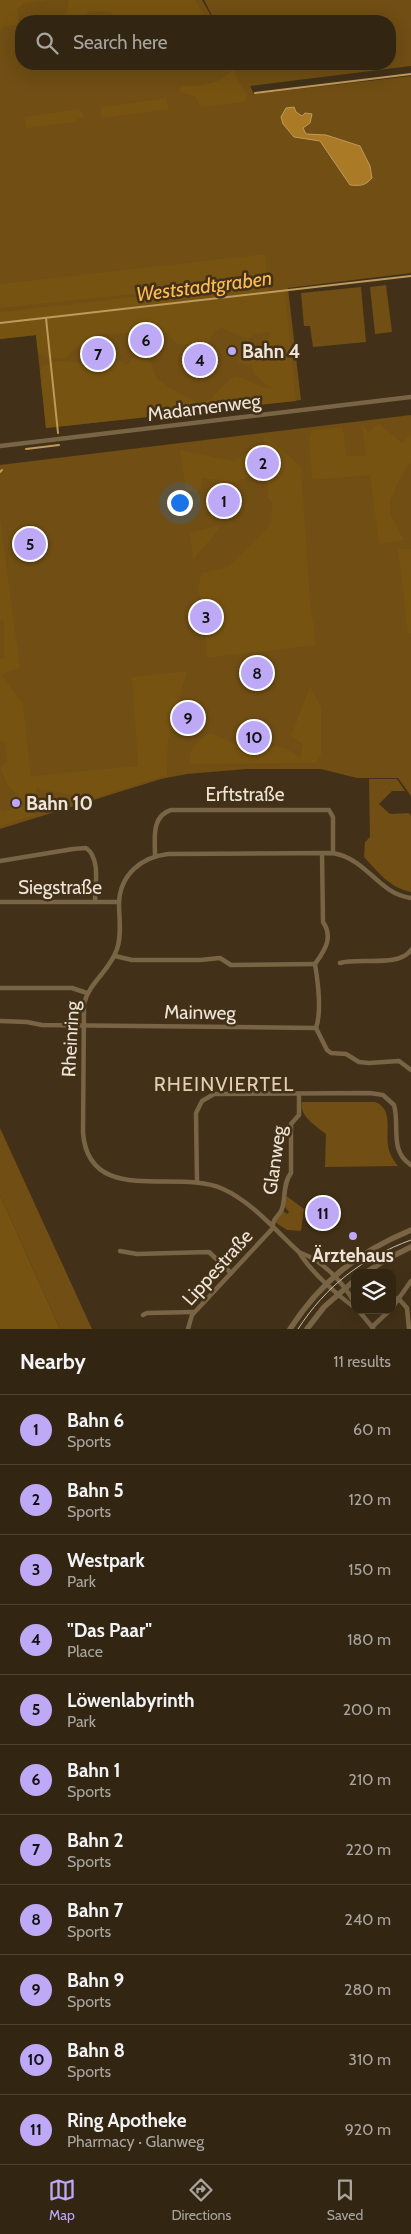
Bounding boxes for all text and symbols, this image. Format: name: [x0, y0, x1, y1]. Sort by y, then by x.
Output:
search box: [15, 15, 396, 70]
icon: search: [33, 29, 61, 57]
text: Search here: [73, 31, 167, 54]
water label: Weststadtgraben: [135, 266, 273, 306]
pin: 6: [130, 321, 162, 359]
pin: 7: [82, 335, 114, 373]
place label: Bahn 4: [242, 340, 300, 363]
pin: 4: [184, 341, 216, 379]
marker: Bahn 4: [226, 345, 238, 357]
street label: Madamenweg: [146, 389, 262, 426]
pin: 2: [247, 444, 279, 482]
pin: 1: [208, 482, 240, 520]
your location: [167, 490, 193, 516]
pin: 5: [14, 525, 46, 563]
pin: 3: [190, 598, 222, 636]
pin: 8: [241, 654, 273, 692]
pin: 9: [172, 699, 204, 737]
pin: 10: [238, 718, 270, 756]
street label: Erftstraße: [206, 783, 285, 806]
place label: Bahn 10: [26, 792, 93, 815]
marker: Bahn 10: [10, 797, 22, 809]
street label: Siegstraße: [18, 876, 102, 899]
street label: Rheinring: [57, 1000, 84, 1078]
street label: Mainweg: [164, 1000, 237, 1025]
district label: RHEINVIERTEL: [154, 1072, 294, 1096]
street label: Glanweg: [258, 1123, 291, 1196]
pin: 11: [307, 1194, 339, 1232]
street label: Lippestraße: [177, 1224, 258, 1310]
marker: Ärztehaus: [347, 1230, 359, 1242]
place label: Ärztehaus: [312, 1244, 394, 1267]
map controls: [351, 1269, 396, 1314]
button: layers: [351, 1269, 396, 1314]
text: Nearby: [20, 1349, 86, 1374]
text: 11 results: [333, 1352, 391, 1371]
text: Bahn 6: [67, 1409, 124, 1432]
text: 1: [33, 1420, 39, 1439]
text: 60 m: [353, 1420, 391, 1439]
text: Sports: [67, 1432, 111, 1451]
text: Bahn 5: [67, 1479, 124, 1502]
text: 2: [32, 1490, 40, 1509]
text: 120 m: [349, 1490, 391, 1509]
text: Sports: [67, 1502, 111, 1521]
text: Westpark: [67, 1549, 145, 1572]
text: 3: [32, 1560, 40, 1579]
text: 150 m: [348, 1560, 391, 1579]
text: Park: [67, 1572, 96, 1591]
text: "Das Paar": [67, 1619, 152, 1642]
text: 4: [31, 1630, 41, 1649]
text: 180 m: [347, 1630, 391, 1649]
text: Place: [67, 1642, 103, 1661]
text: Löwenlabyrinth: [67, 1689, 195, 1712]
text: 5: [32, 1700, 40, 1719]
text: 200 m: [343, 1700, 391, 1719]
text: Park: [67, 1712, 96, 1731]
text: Bahn 1: [67, 1759, 121, 1782]
text: 6: [32, 1770, 41, 1789]
text: 210 m: [349, 1770, 391, 1789]
text: Sports: [67, 1782, 111, 1801]
text: Bahn 2: [67, 1829, 124, 1852]
text: 7: [32, 1840, 40, 1859]
text: 220 m: [345, 1840, 391, 1859]
text: Sports: [67, 1852, 111, 1871]
text: Bahn 7: [67, 1899, 123, 1922]
text: 8: [31, 1910, 41, 1929]
text: 240 m: [345, 1910, 391, 1929]
text: Sports: [67, 1922, 111, 1941]
text: Bahn 9: [67, 1969, 124, 1992]
text: 9: [32, 1980, 41, 1999]
text: 280 m: [344, 1980, 391, 1999]
text: Sports: [67, 1992, 111, 2011]
text: Bahn 8: [67, 2039, 125, 2062]
text: 10: [27, 2050, 45, 2069]
text: 310 m: [348, 2050, 391, 2069]
text: Sports: [67, 2062, 111, 2081]
text: Ring Apotheke: [67, 2109, 186, 2132]
text: 11: [30, 2120, 42, 2139]
text: 920 m: [345, 2120, 391, 2139]
text: Pharmacy · Glanweg: [67, 2132, 204, 2151]
tab: Map: [48, 2176, 76, 2224]
tab: Directions: [171, 2176, 231, 2224]
tab: Saved: [327, 2176, 363, 2224]

